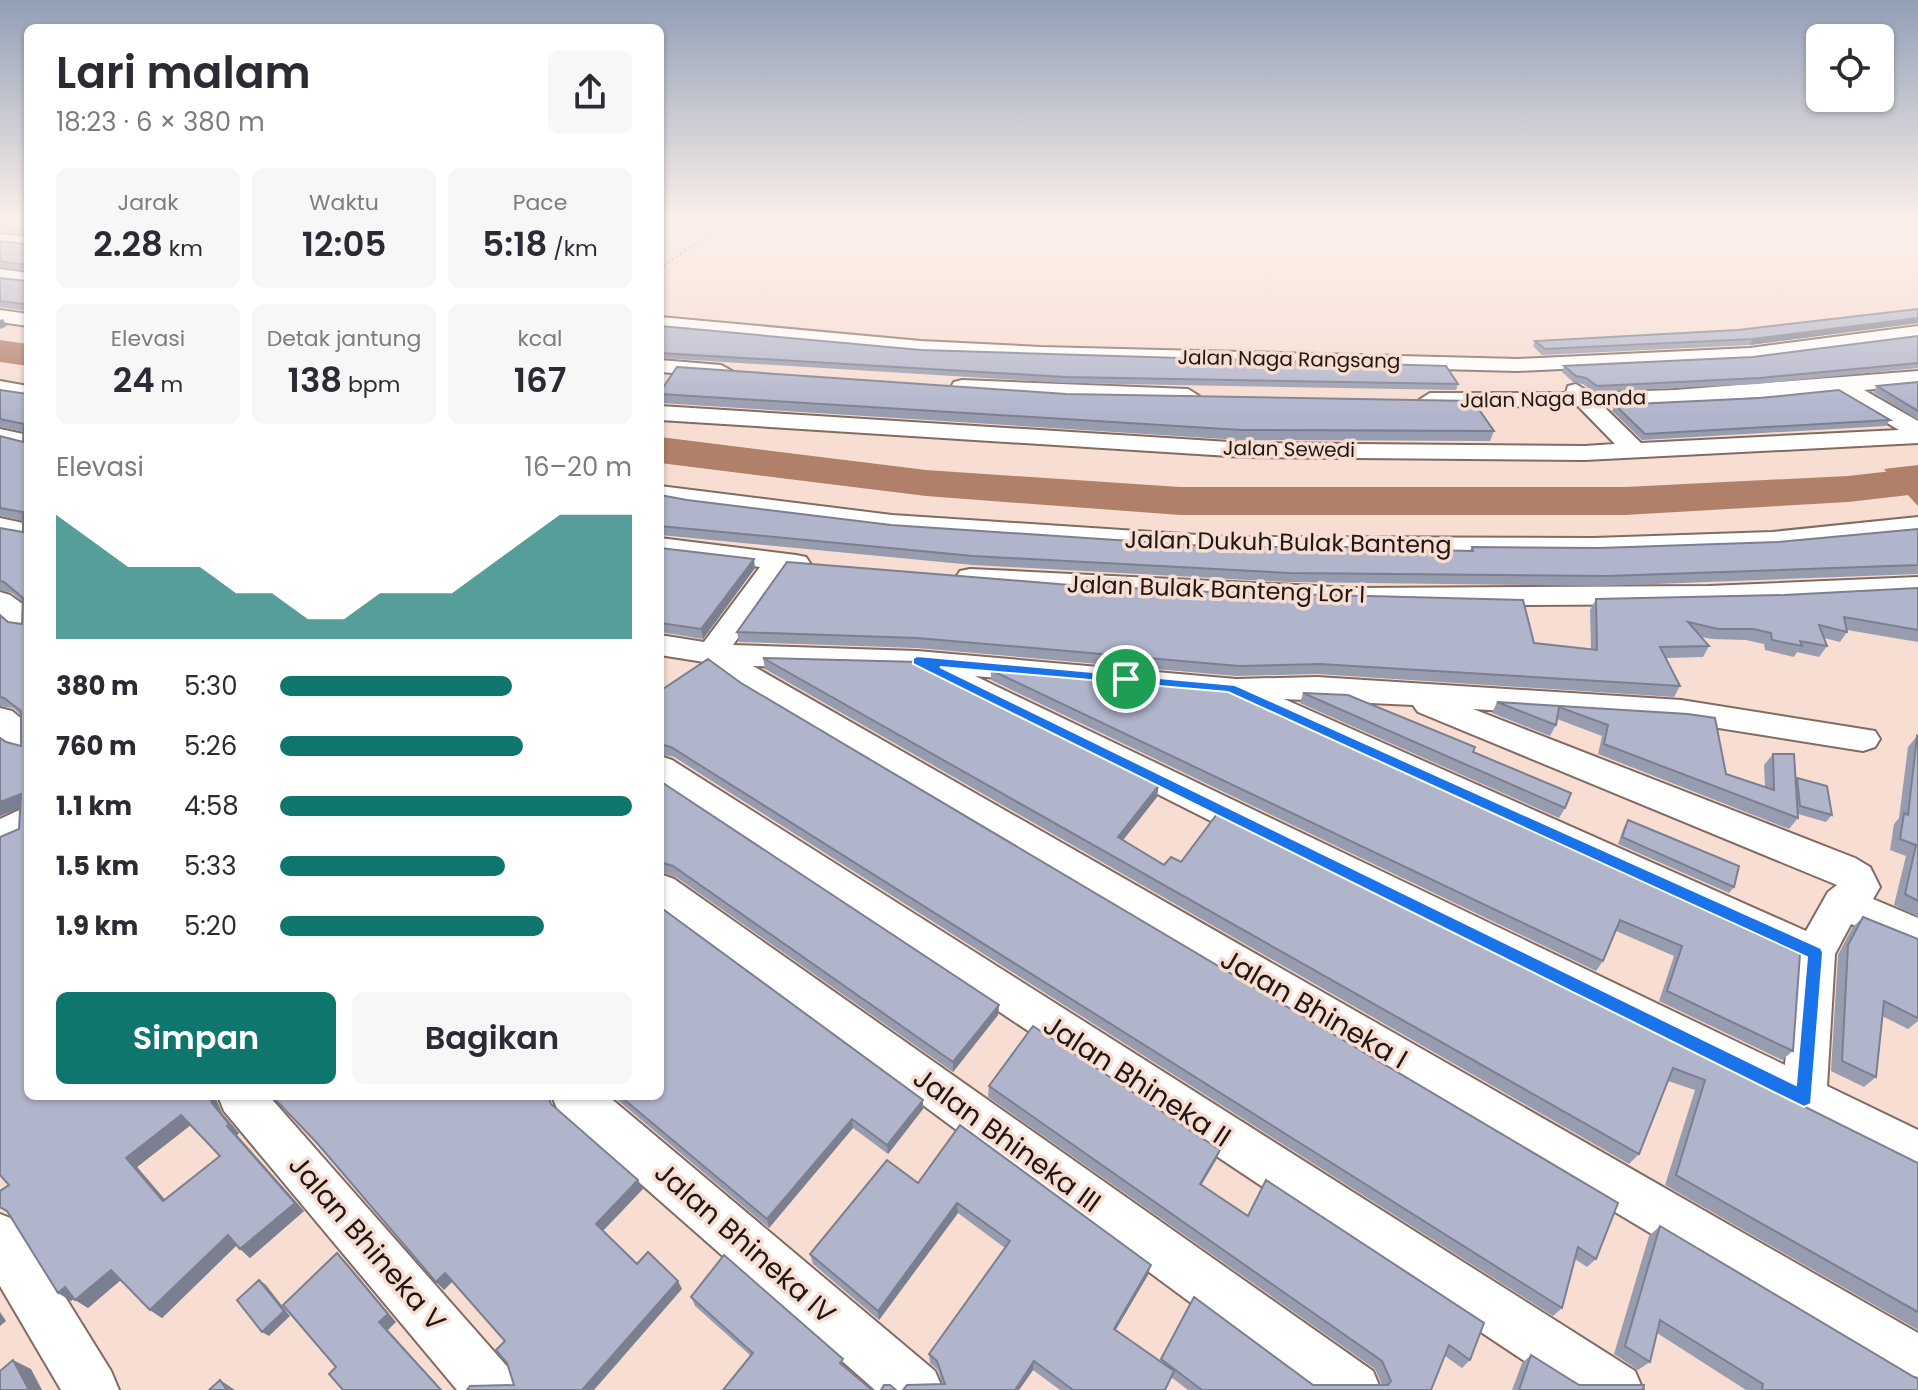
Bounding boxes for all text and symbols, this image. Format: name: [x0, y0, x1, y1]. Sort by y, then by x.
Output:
map controls: [1806, 24, 1894, 112]
button: locate: [1806, 24, 1894, 112]
text: Lari malam: [56, 42, 311, 103]
button: share: [548, 50, 632, 134]
text: 18:23 · 6 × 380 m: [56, 104, 265, 140]
text: Jarak: [118, 187, 178, 218]
text: Waktu: [309, 187, 379, 218]
text: Pace: [513, 187, 567, 218]
text: 2.28: [93, 220, 163, 268]
text: 12:05: [302, 220, 386, 268]
text: 5:18: [482, 220, 547, 268]
text: km: [163, 233, 203, 264]
text: /km: [547, 233, 598, 264]
text: Elevasi: [111, 323, 185, 354]
text: Detak jantung: [267, 323, 421, 354]
text: kcal: [518, 323, 562, 354]
street label: Jalan Naga Rangsang: [1177, 343, 1401, 375]
text: 24: [113, 356, 155, 404]
text: 138: [288, 356, 342, 404]
text: 167: [514, 356, 566, 404]
text: m: [155, 369, 183, 400]
text: bpm: [342, 369, 400, 400]
street label: Jalan Naga Banda: [1460, 383, 1646, 415]
street label: Jalan Sewedi: [1223, 434, 1355, 464]
text: Elevasi: [56, 449, 144, 485]
text: 16–20 m: [525, 449, 632, 485]
street label: Jalan Dukuh Bulak Banteng: [1124, 523, 1452, 561]
street label: Jalan Bulak Banteng Lor I: [1066, 567, 1366, 611]
pin: [1092, 645, 1160, 713]
icon: arrive: [1104, 657, 1148, 701]
text: 380 m: [56, 668, 139, 704]
text: 5:30: [184, 668, 238, 704]
text: 760 m: [56, 728, 136, 764]
text: 5:26: [184, 728, 237, 764]
text: 1.1 km: [56, 788, 132, 824]
text: 4:58: [184, 788, 239, 824]
text: 1.5 km: [56, 848, 139, 884]
text: 5:33: [184, 848, 237, 884]
text: 1.9 km: [56, 908, 138, 944]
text: 5:20: [184, 908, 237, 944]
street label: Jalan Bhineka I: [1213, 940, 1415, 1078]
button: Simpan: [56, 992, 336, 1084]
button: Bagikan: [352, 992, 632, 1084]
street label: Jalan Bhineka II: [1035, 1006, 1239, 1156]
street label: Jalan Bhineka III: [905, 1058, 1109, 1222]
street label: Jalan Bhineka V: [279, 1146, 455, 1340]
street label: Jalan Bhineka IV: [646, 1153, 844, 1333]

